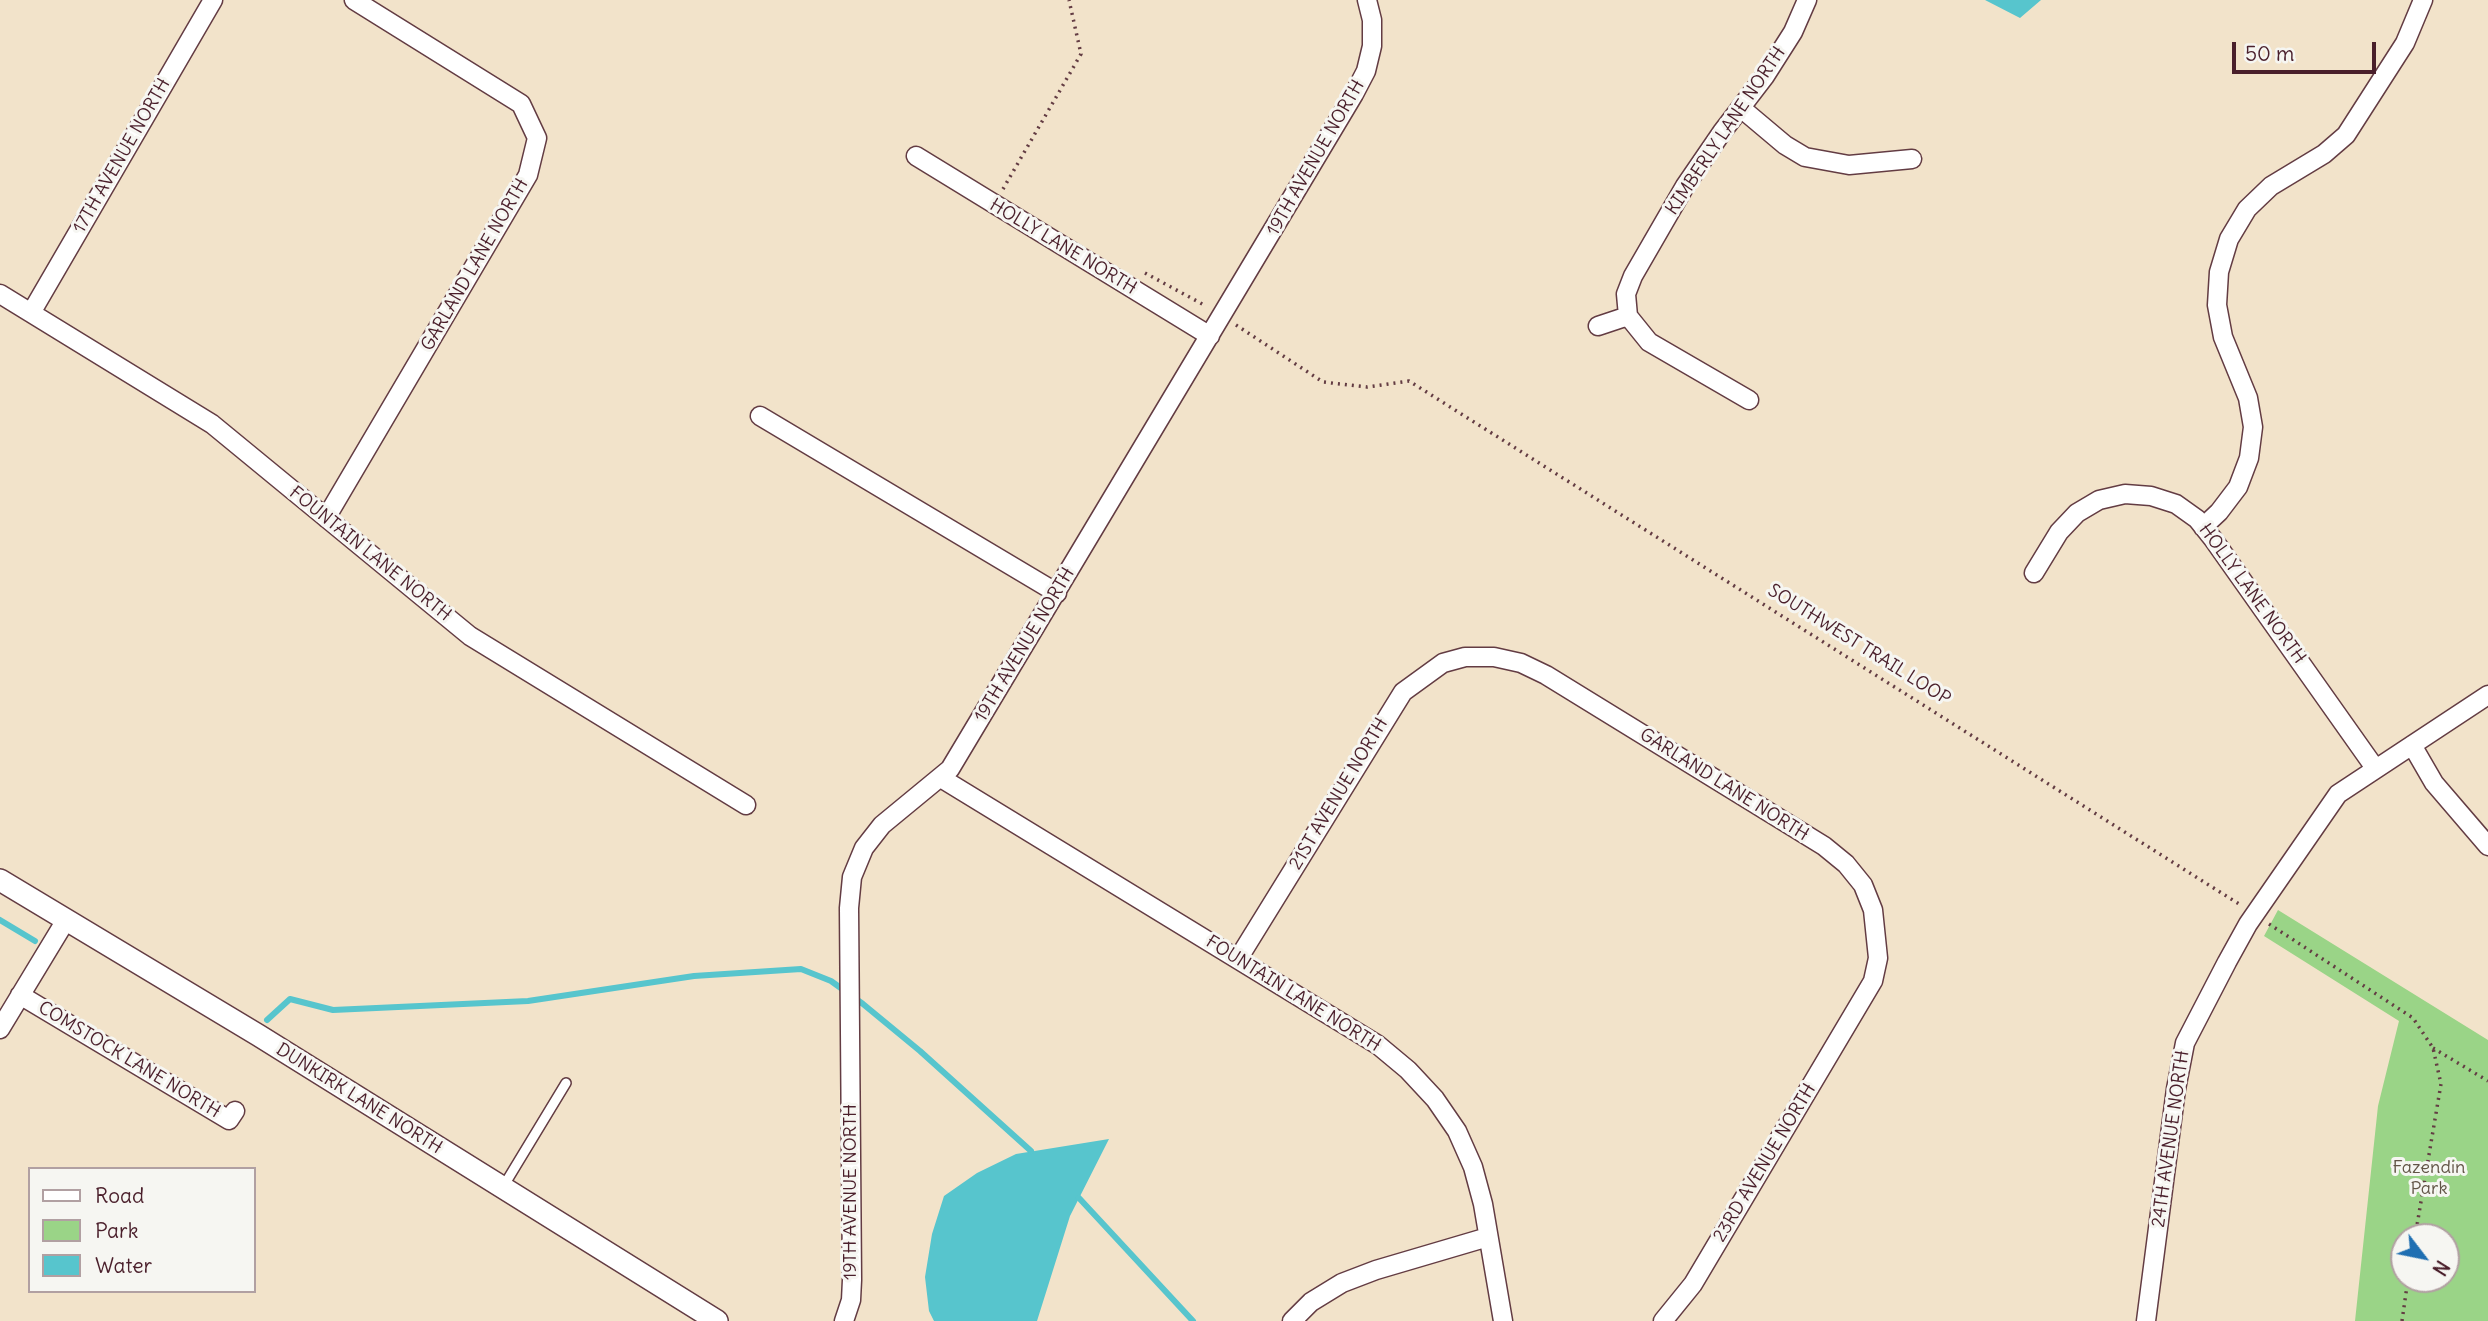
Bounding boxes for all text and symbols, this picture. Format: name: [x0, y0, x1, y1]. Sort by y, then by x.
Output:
scale bar: [2236, 28, 2380, 72]
text: 50 m: [2245, 40, 2294, 67]
street label: KIMBERLY LANE NORTH: [1662, 43, 1790, 219]
street label: 17TH AVENUE NORTH: [69, 75, 175, 237]
street label: 19TH AVENUE NORTH: [1263, 76, 1369, 240]
street label: GARLAND LANE NORTH: [417, 175, 533, 355]
street label: HOLLY LANE NORTH: [986, 195, 1140, 299]
street label: FOUNTAIN LANE NORTH: [285, 482, 455, 626]
street label: HOLLY LANE NORTH: [2194, 520, 2310, 668]
street label: 19TH AVENUE NORTH: [970, 564, 1080, 726]
street label: SOUTHWEST TRAIL LOOP: [1764, 580, 1954, 710]
street label: 21ST AVENUE NORTH: [1285, 714, 1393, 874]
street label: GARLAND LANE NORTH: [1635, 724, 1813, 846]
street label: FOUNTAIN LANE NORTH: [1202, 931, 1384, 1057]
street label: COMSTOCK LANE NORTH: [34, 997, 224, 1123]
street label: DUNKIRK LANE NORTH: [272, 1039, 446, 1159]
street label: 24TH AVENUE NORTH: [2148, 1049, 2194, 1229]
street label: 23RD AVENUE NORTH: [1709, 1080, 1821, 1246]
street label: 19TH AVENUE NORTH: [840, 1104, 862, 1280]
park label: Fazendin Park: [2392, 1157, 2466, 1200]
legend: [28, 1167, 256, 1293]
text: Road: [95, 1182, 144, 1209]
text: Park: [95, 1217, 138, 1244]
north arrow: [2390, 1223, 2460, 1293]
text: Water: [95, 1252, 152, 1279]
text: N: [2427, 1256, 2455, 1280]

